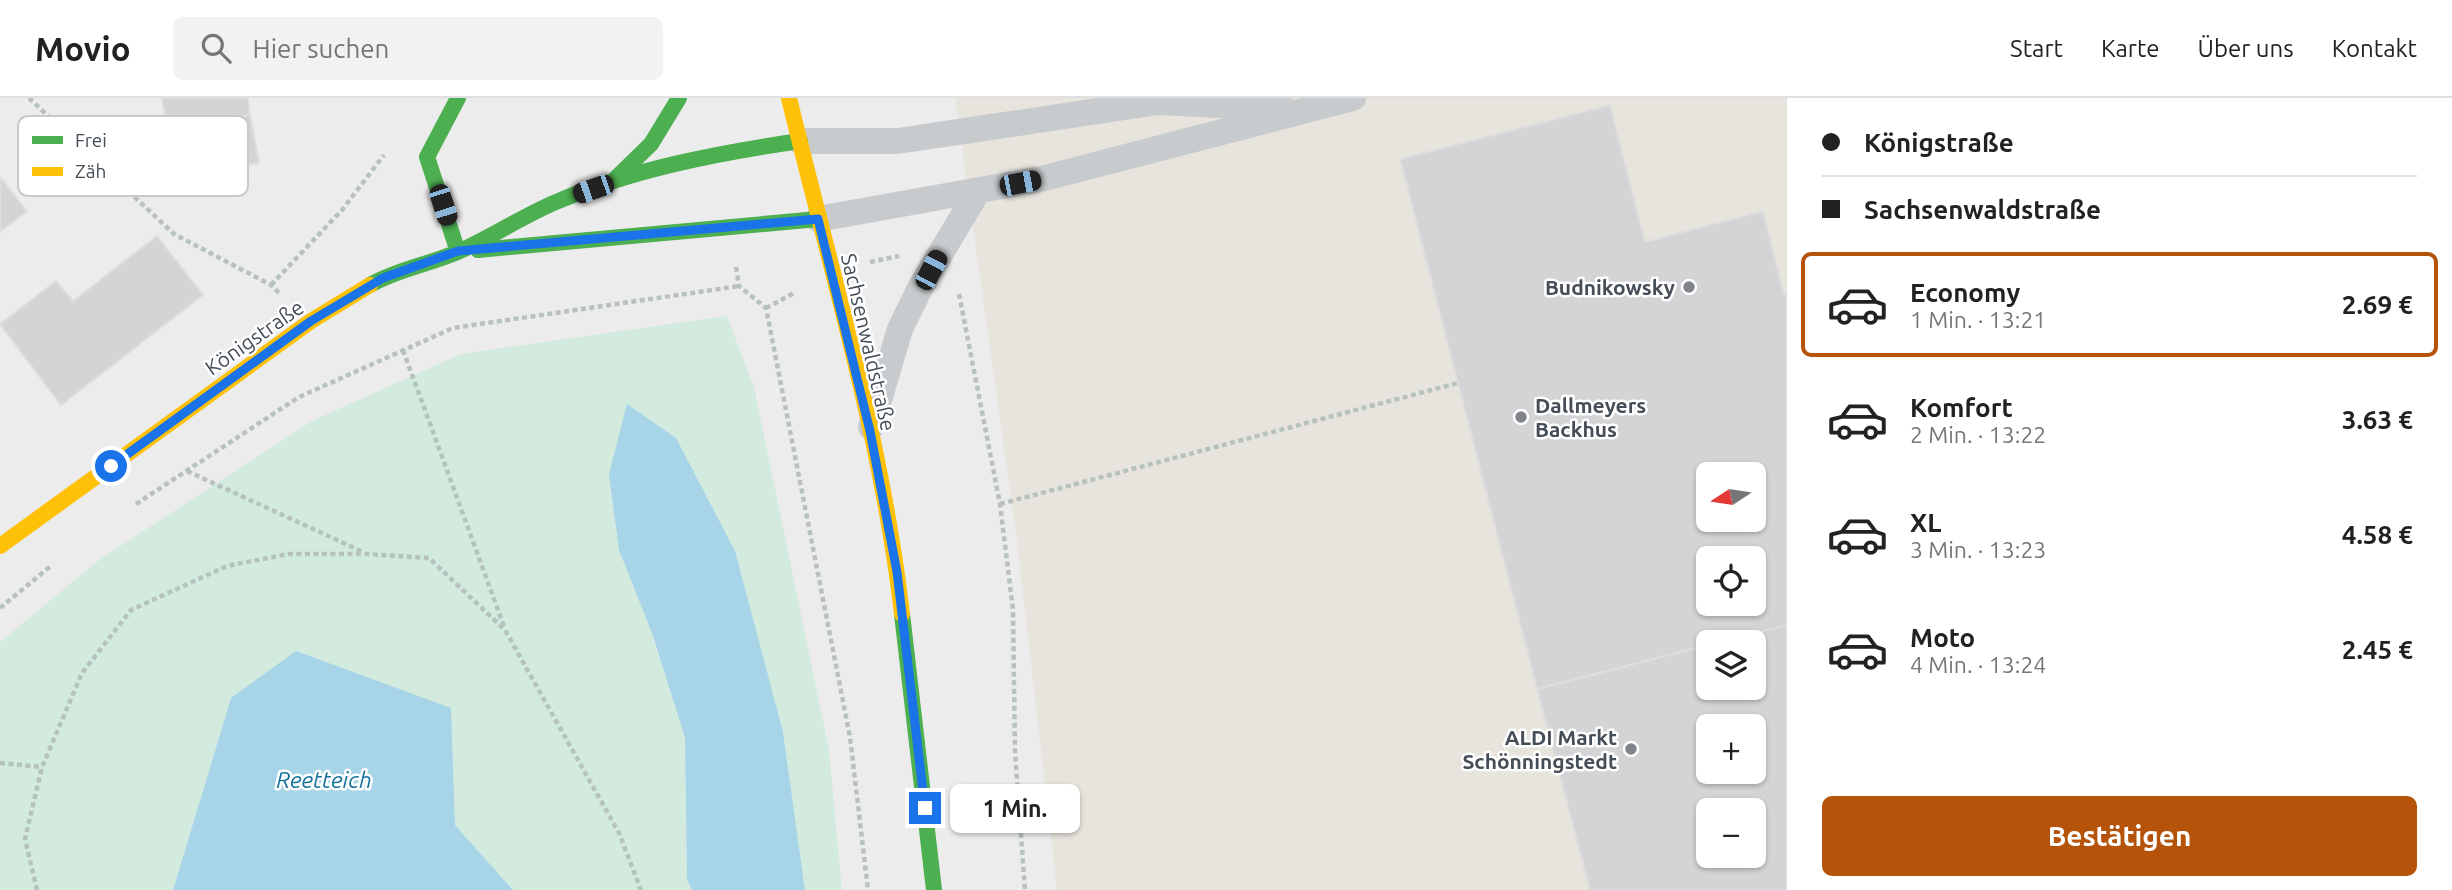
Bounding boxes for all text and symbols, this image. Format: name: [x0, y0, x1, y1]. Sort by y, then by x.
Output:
search box: [173, 17, 663, 80]
icon: search: [197, 29, 235, 67]
text: Movio: [35, 30, 131, 67]
text: Hier suchen: [253, 34, 389, 63]
text: Start: [2010, 35, 2063, 62]
text: Karte: [2101, 35, 2160, 62]
text: Über uns: [2198, 35, 2294, 62]
text: Kontakt: [2332, 35, 2417, 62]
legend: [18, 116, 248, 196]
text: Königstraße: [1864, 128, 2014, 157]
text: Frei: [75, 129, 107, 151]
text: Zäh: [75, 160, 106, 182]
car: [998, 169, 1043, 197]
car: [570, 172, 617, 206]
car: [427, 182, 460, 228]
text: Sachsenwaldstraße: [1864, 195, 2101, 224]
car: [912, 247, 951, 293]
street label: Sachsenwaldstraße: [837, 251, 901, 433]
icon: car: [1826, 273, 1889, 336]
place label: Budnikowsky: [1545, 275, 1675, 299]
text: Economy: [1910, 278, 2020, 307]
marker: Budnikowsky: [1681, 279, 1697, 295]
text: 2.69 €: [2342, 290, 2413, 319]
street label: Königstraße: [200, 294, 308, 380]
text: 1 Min. · 13:21: [1910, 307, 2046, 332]
icon: car: [1826, 388, 1889, 451]
place label: Dallmeyers Backhus: [1535, 393, 1646, 441]
text: Komfort: [1910, 393, 2013, 422]
text: 3.63 €: [2342, 405, 2413, 434]
marker: Dallmeyers Backhus: [1513, 409, 1529, 425]
text: 2 Min. · 13:22: [1910, 422, 2046, 447]
route start: [95, 450, 127, 482]
north arrow: [1696, 462, 1766, 532]
map controls: [1696, 462, 1766, 868]
icon: car: [1826, 503, 1889, 566]
text: XL: [1910, 508, 1941, 537]
text: 4.58 €: [2342, 520, 2413, 549]
text: 3 Min. · 13:23: [1910, 537, 2046, 562]
button: locate: [1696, 546, 1766, 616]
icon: car: [1826, 618, 1889, 681]
text: Moto: [1910, 623, 1975, 652]
button: layers: [1696, 630, 1766, 700]
text: 2.45 €: [2342, 635, 2413, 664]
text: 4 Min. · 13:24: [1910, 652, 2046, 677]
button: +: [1696, 714, 1766, 784]
place label: ALDI Markt Schönningstedt: [1462, 725, 1617, 773]
marker: ALDI Markt Schönningstedt: [1623, 741, 1639, 757]
water label: Reetteich: [276, 767, 372, 792]
callout: 1 Min.: [950, 784, 1079, 832]
route end: [909, 792, 941, 824]
text: 1 Min.: [983, 796, 1047, 821]
button: Bestätigen: [1822, 796, 2417, 876]
button: −: [1696, 798, 1766, 868]

